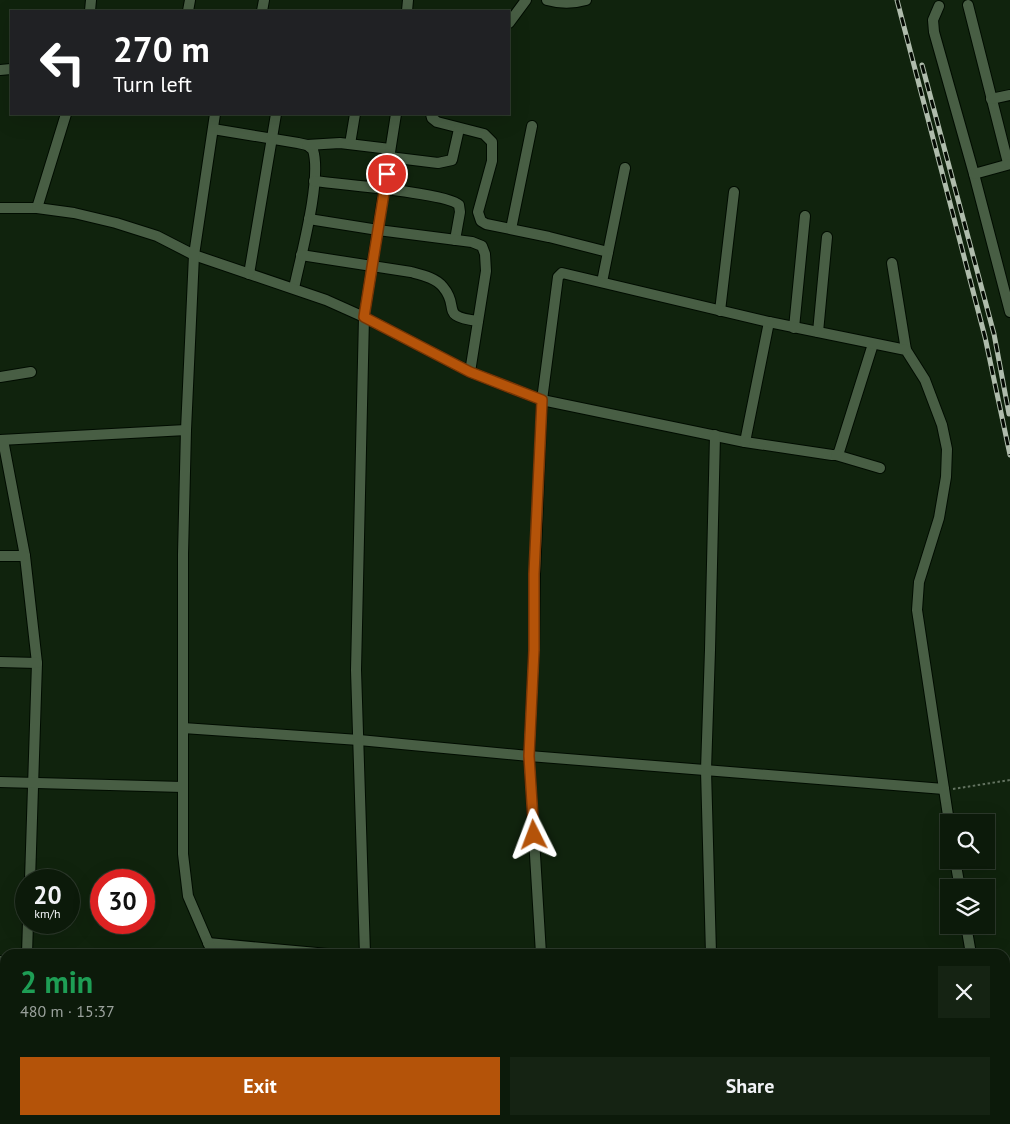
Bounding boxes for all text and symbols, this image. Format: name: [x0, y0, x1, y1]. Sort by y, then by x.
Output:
text: 270 m: [113, 26, 210, 72]
icon: left: [30, 30, 95, 95]
text: Turn left: [113, 70, 192, 98]
pin: [366, 153, 408, 195]
icon: arrive: [373, 160, 401, 188]
position arrow: [507, 808, 559, 860]
map controls: [940, 814, 995, 934]
button: search: [940, 814, 995, 869]
speed limit sign: 30: [90, 869, 155, 934]
text: 20: [33, 879, 62, 911]
button: layers: [940, 879, 995, 934]
text: km/h: [34, 906, 61, 921]
text: 2 min: [20, 962, 93, 1001]
button: close: [938, 966, 990, 1018]
text: 480 m · 15:37: [20, 1001, 115, 1021]
button: Exit: [20, 1057, 500, 1115]
button: Share: [510, 1057, 990, 1115]

